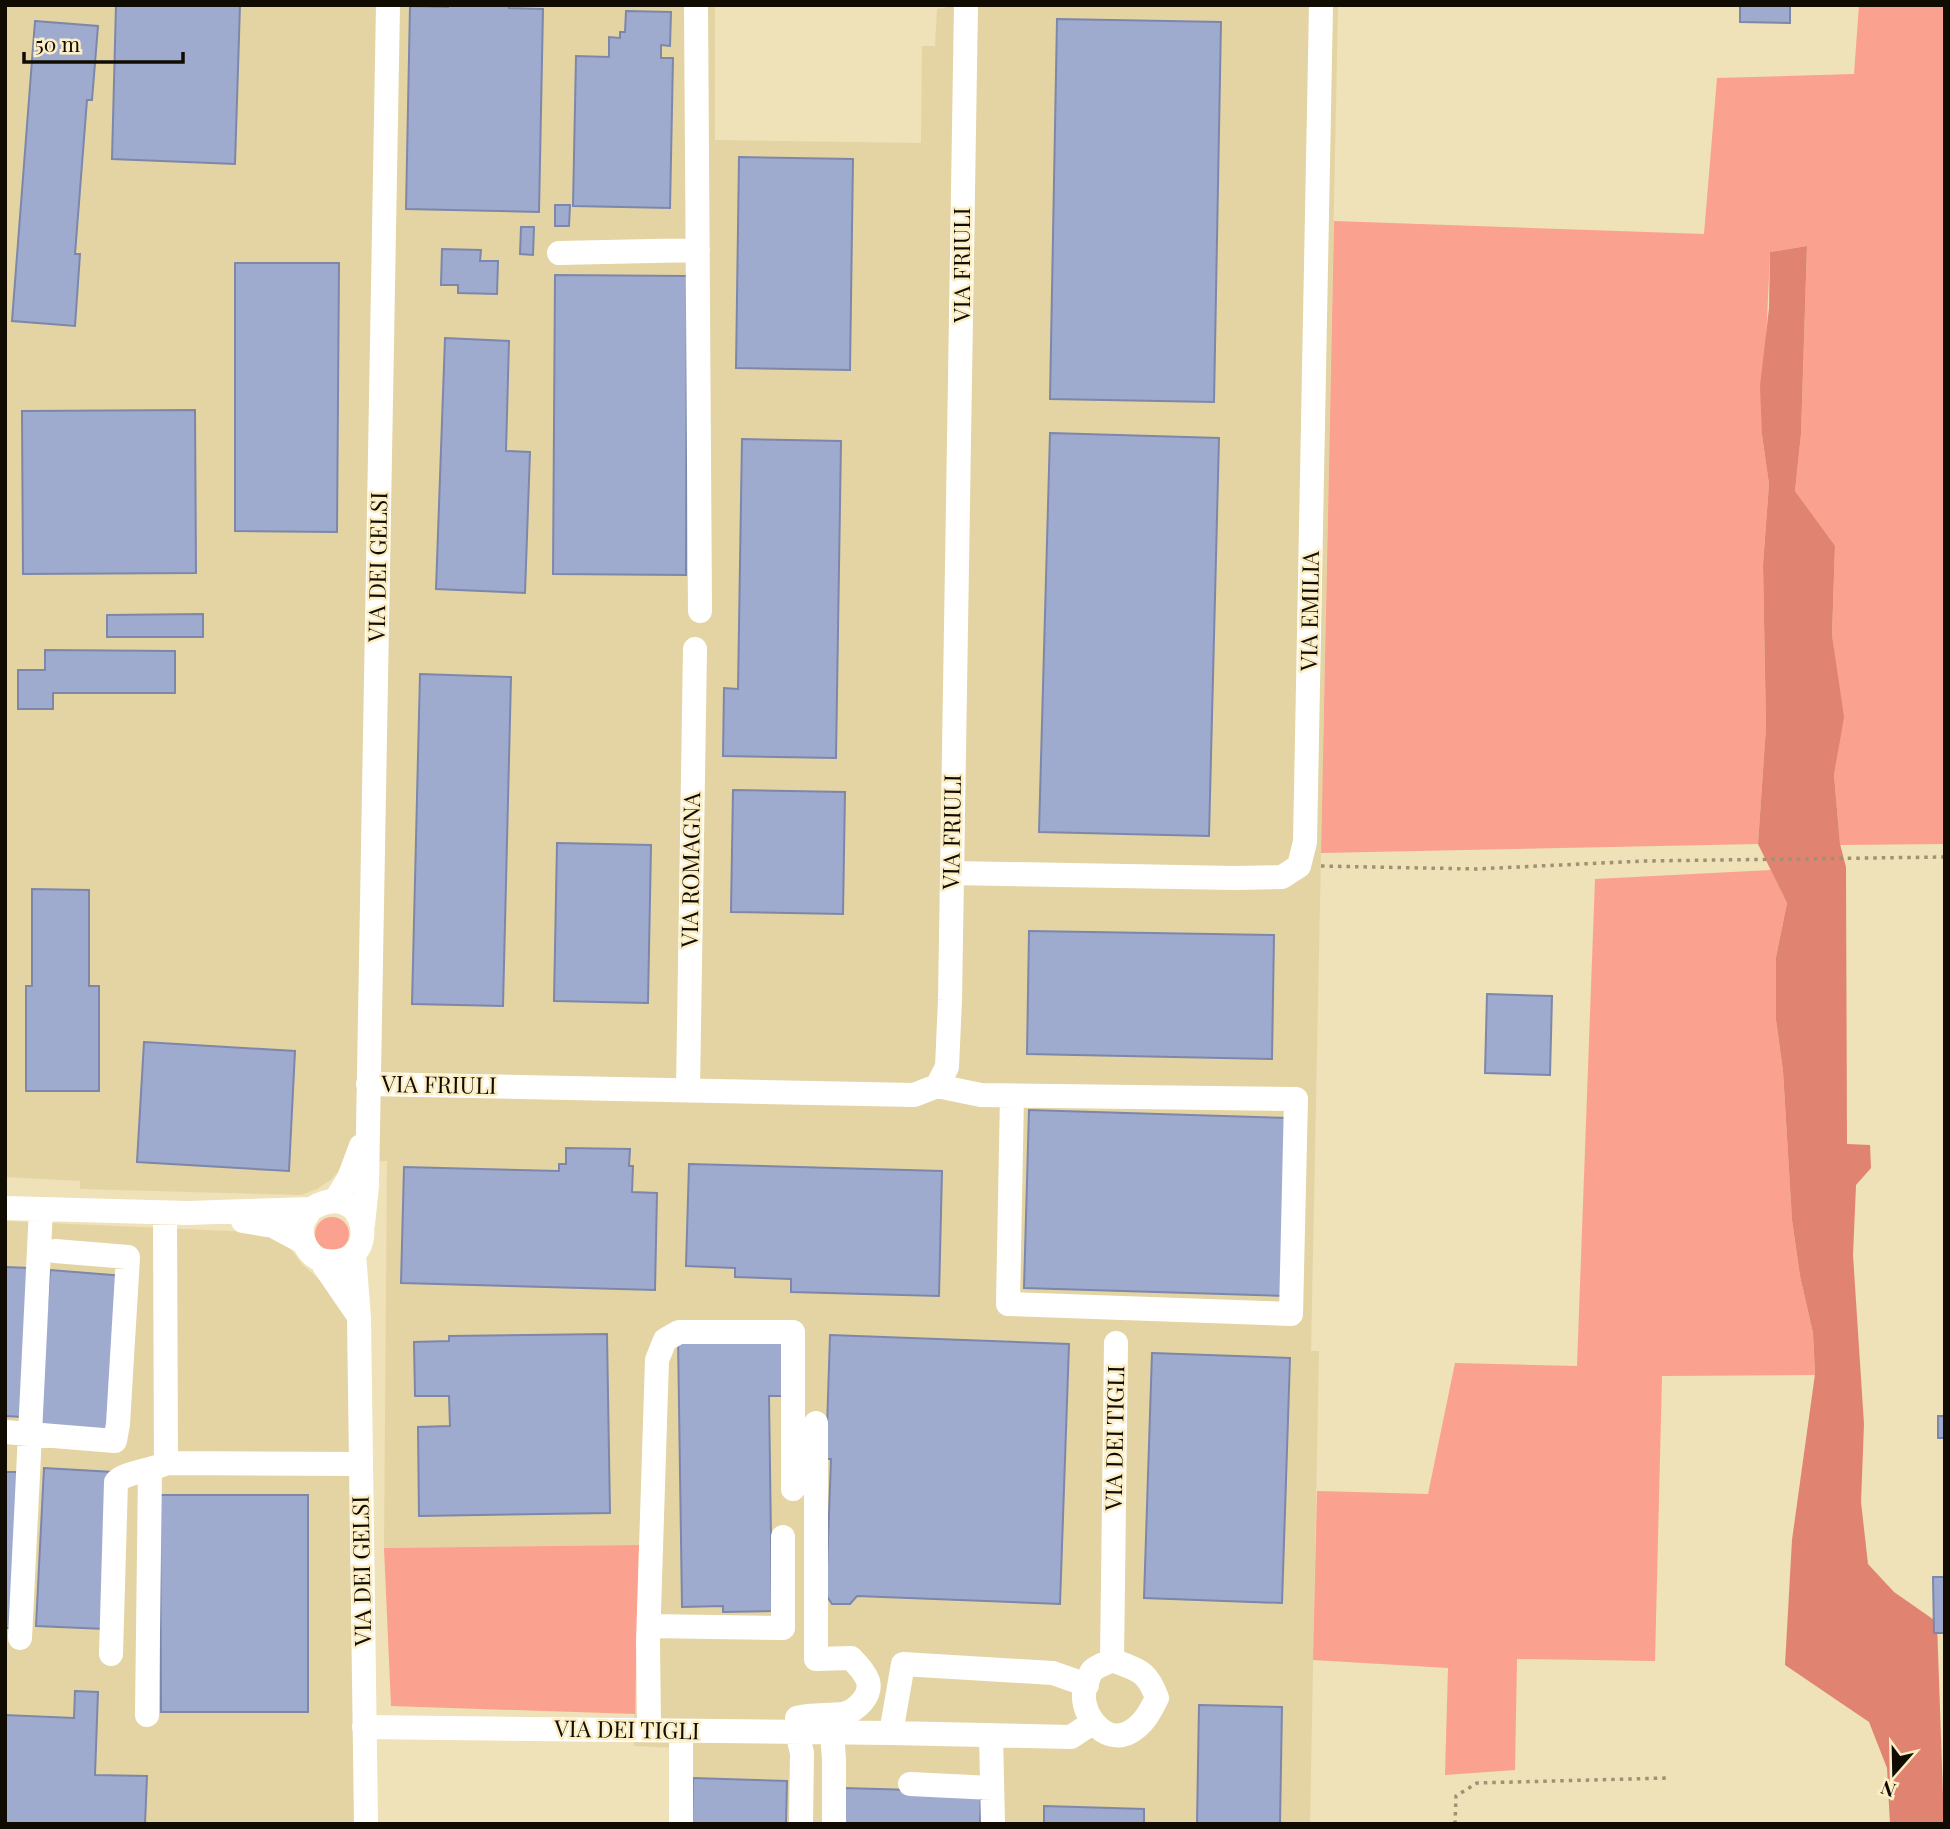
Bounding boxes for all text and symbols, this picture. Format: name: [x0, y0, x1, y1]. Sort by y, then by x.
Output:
scale bar: [24, 21, 184, 65]
text: 50 m: [35, 29, 81, 57]
street label: VIA FRIULI: [945, 207, 976, 324]
street label: VIA DEI GELSI: [360, 492, 393, 643]
street label: VIA EMILIA: [1292, 550, 1325, 672]
street label: VIA FRIULI: [934, 774, 967, 891]
street label: VIA ROMAGNA: [673, 792, 706, 949]
street label: VIA FRIULI: [380, 1067, 497, 1100]
street label: VIA DEI TIGLI: [1097, 1365, 1130, 1512]
street label: VIA DEI GELSI: [344, 1496, 377, 1647]
street label: VIA DEI TIGLI: [553, 1712, 700, 1745]
north arrow: [1859, 1738, 1929, 1808]
text: N: [1877, 1775, 1899, 1804]

